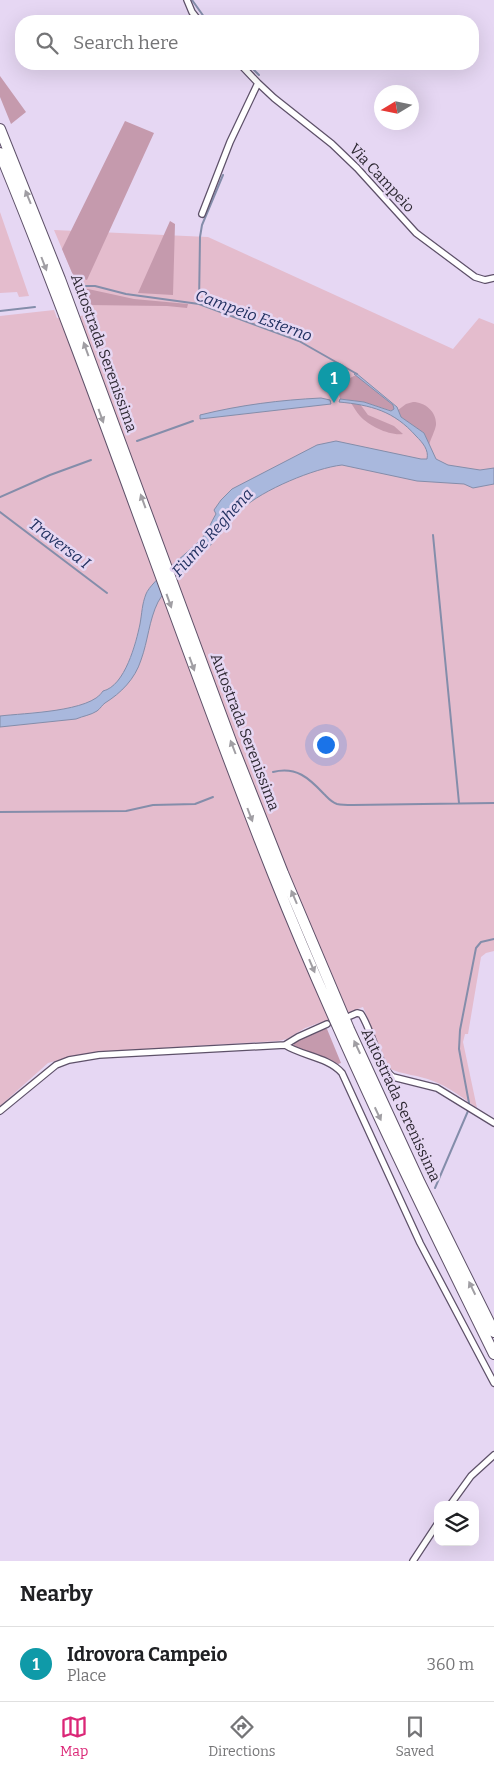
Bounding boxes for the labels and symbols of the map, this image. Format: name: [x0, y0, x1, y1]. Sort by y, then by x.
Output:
north arrow: [374, 85, 419, 130]
street label: Via Campeio: [346, 140, 418, 216]
one-way arrow: [24, 189, 32, 204]
one-way arrow: [41, 256, 49, 271]
street label: Autostrada Serenissima: [67, 271, 141, 435]
water label: Campeio Esterno: [193, 286, 315, 345]
one-way arrow: [82, 342, 90, 356]
pin: 1: [318, 362, 350, 403]
one-way arrow: [97, 409, 105, 424]
water label: Fiume Reghena: [168, 484, 257, 580]
one-way arrow: [139, 494, 146, 509]
water label: Traversa I: [25, 514, 94, 573]
one-way arrow: [165, 594, 173, 609]
street label: Autostrada Serenissima: [207, 651, 283, 813]
one-way arrow: [189, 656, 196, 671]
your location: [313, 732, 339, 758]
one-way arrow: [229, 739, 236, 754]
one-way arrow: [246, 808, 254, 823]
one-way arrow: [289, 890, 297, 904]
one-way arrow: [308, 959, 316, 973]
street label: Autostrada Serenissima: [358, 1026, 444, 1184]
one-way arrow: [353, 1040, 361, 1054]
one-way arrow: [374, 1107, 382, 1121]
one-way arrow: [468, 1281, 476, 1296]

